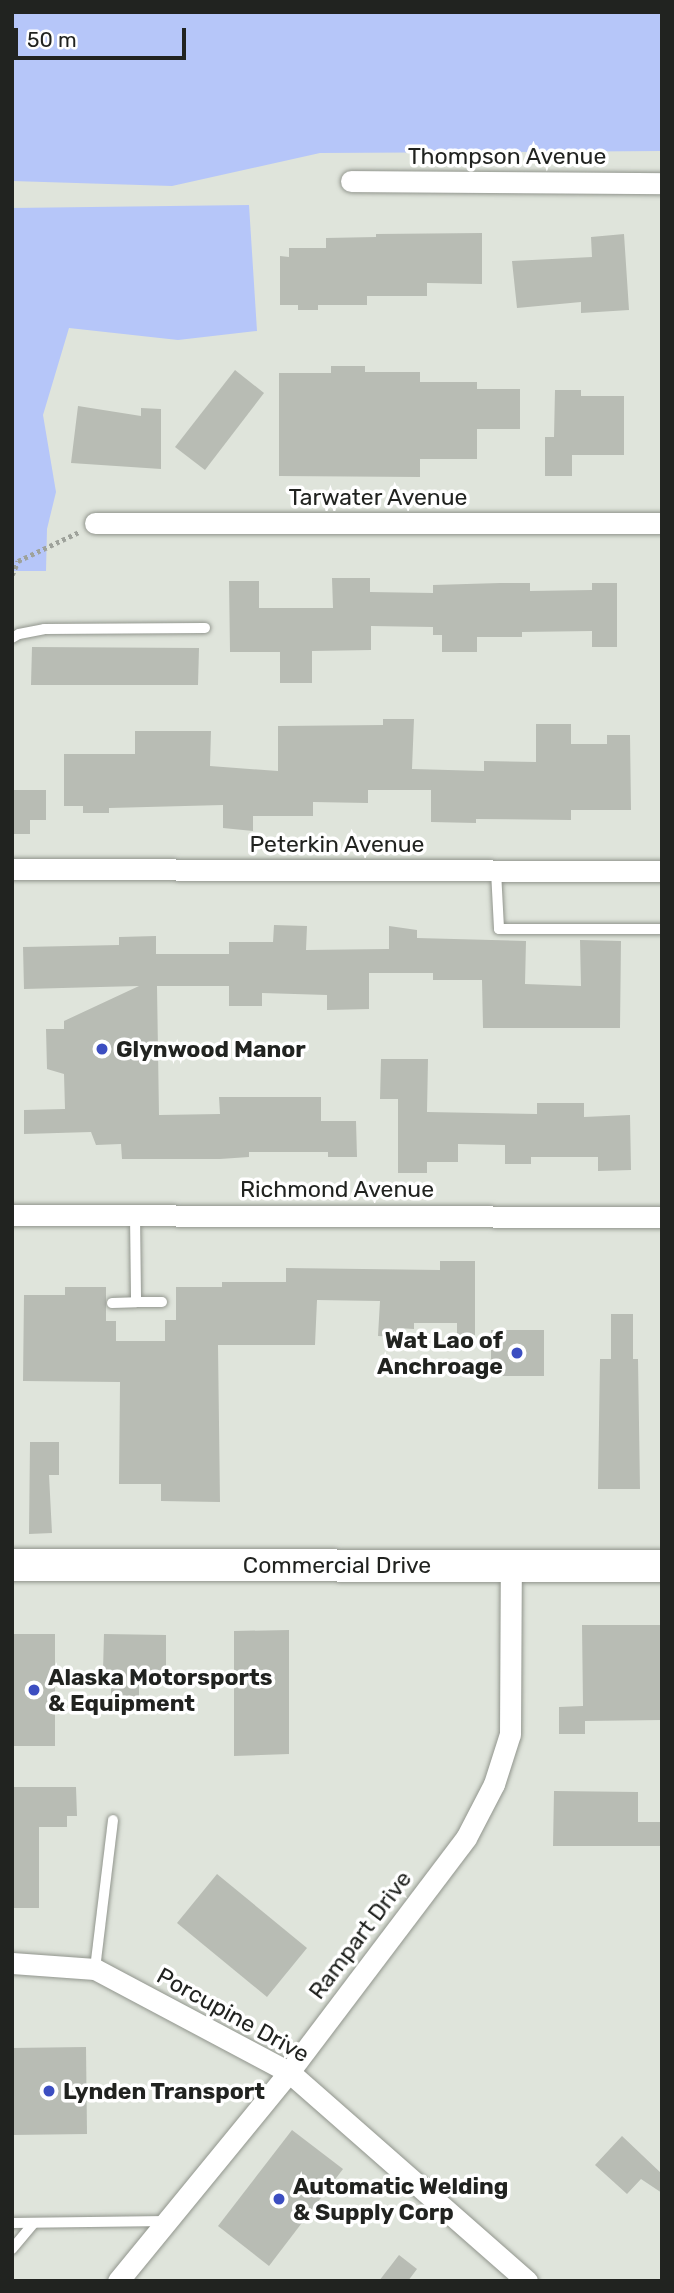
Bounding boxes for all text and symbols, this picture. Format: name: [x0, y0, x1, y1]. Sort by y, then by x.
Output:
scale bar: [18, 14, 189, 58]
text: 50 m: [27, 27, 77, 52]
street label: Thompson Avenue: [407, 142, 607, 170]
street label: Tarwater Avenue: [288, 483, 468, 511]
street label: Peterkin Avenue: [249, 830, 425, 858]
place label: Glynwood Manor: [116, 1035, 306, 1063]
marker: Glynwood Manor: [94, 1041, 110, 1057]
street label: Richmond Avenue: [240, 1175, 434, 1203]
place label: Wat Lao of Anchroage: [377, 1326, 503, 1380]
marker: Wat Lao of Anchroage: [509, 1345, 525, 1361]
street label: Commercial Drive: [243, 1551, 431, 1579]
place label: Alaska Motorsports & Equipment: [48, 1663, 272, 1717]
marker: Alaska Motorsports & Equipment: [26, 1682, 42, 1698]
street label: Rampart Drive: [303, 1865, 417, 2005]
street label: Porcupine Drive: [152, 1962, 314, 2068]
place label: Lynden Transport: [63, 2077, 265, 2105]
marker: Lynden Transport: [41, 2083, 57, 2099]
place label: Automatic Welding & Supply Corp: [293, 2172, 509, 2226]
marker: Automatic Welding & Supply Corp: [271, 2191, 287, 2207]

